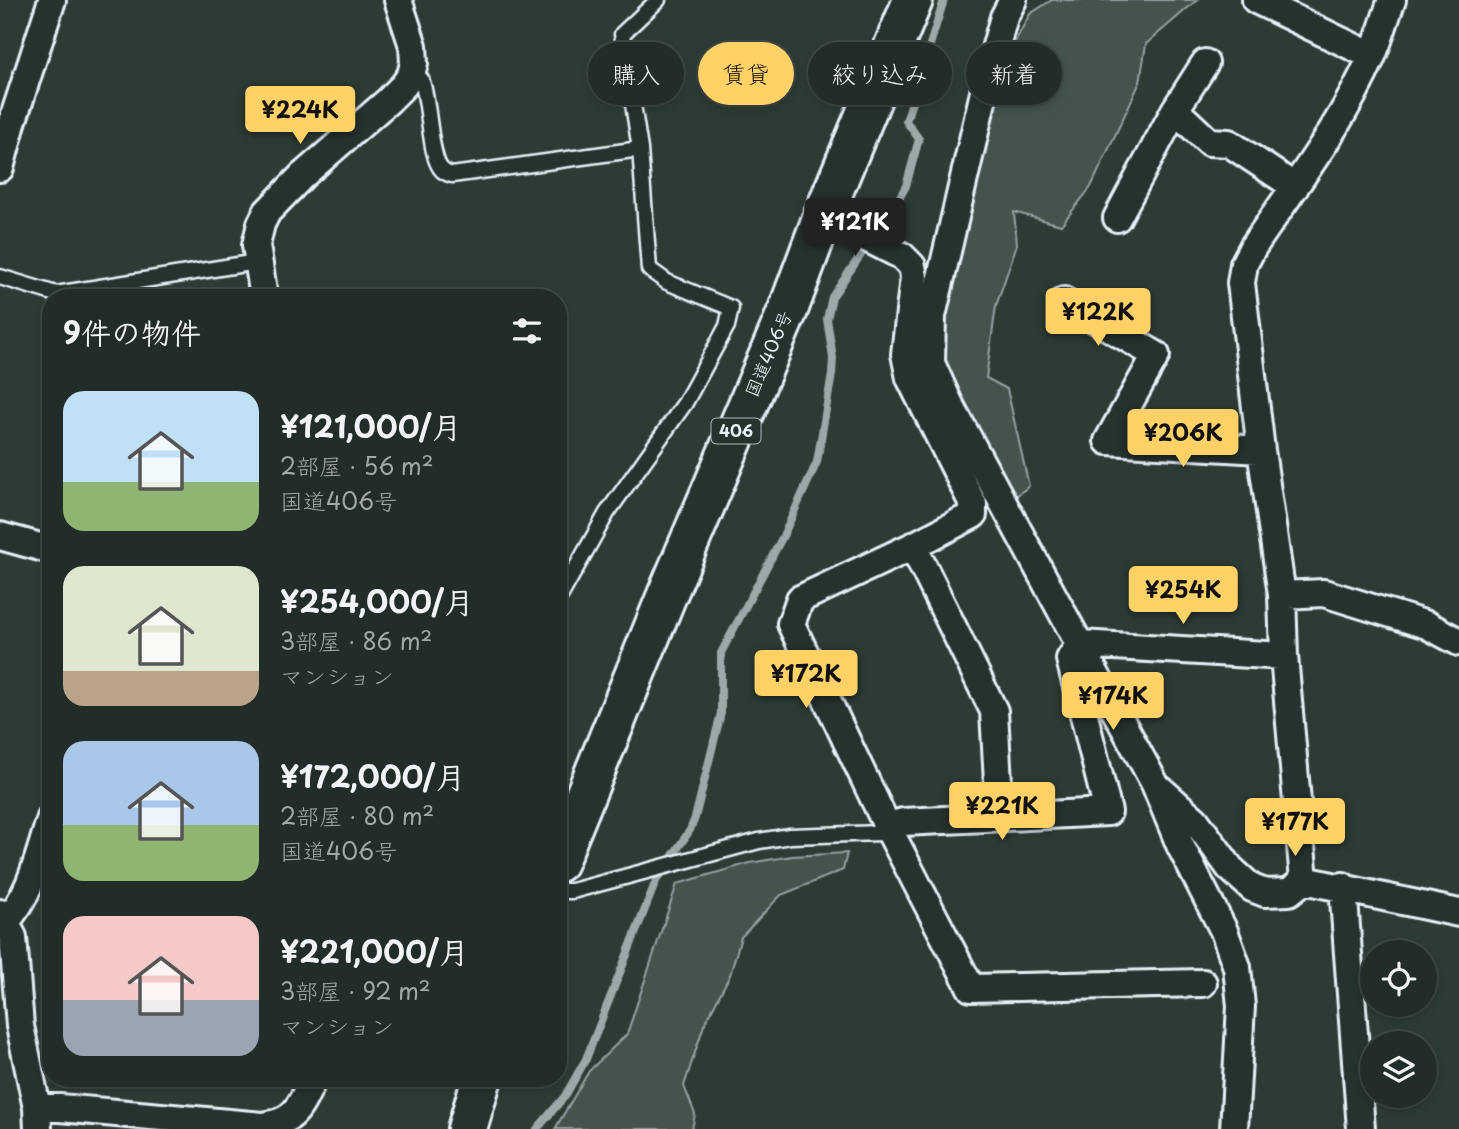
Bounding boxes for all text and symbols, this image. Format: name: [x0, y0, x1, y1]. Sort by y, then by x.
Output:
chip: 購入: [588, 42, 684, 105]
chip: 賃貸: [698, 42, 794, 105]
chip: 絞り込み: [808, 42, 952, 105]
chip: 新着: [966, 42, 1062, 105]
pin: ¥224K: [251, 86, 349, 146]
text: ¥224K: [261, 91, 339, 126]
pin: ¥121K: [806, 198, 904, 258]
text: ¥121K: [820, 203, 890, 238]
pin: ¥122K: [1049, 288, 1147, 348]
text: ¥122K: [1062, 293, 1134, 328]
street label: 国道406号: [737, 306, 798, 401]
text: 9件の物件: [63, 309, 201, 354]
icon: filters: [508, 312, 546, 350]
text: ¥121,000/月: [280, 403, 461, 448]
pin: ¥206K: [1134, 410, 1232, 469]
text: ¥206K: [1143, 414, 1223, 449]
road number: 406: [712, 418, 760, 444]
icon: home: [119, 419, 203, 503]
text: 2部屋 · 56 m²: [280, 448, 434, 483]
text: 国道406号: [280, 483, 397, 518]
pin: ¥254K: [1134, 566, 1232, 626]
text: ¥254K: [1145, 571, 1221, 606]
text: ¥254,000/月: [280, 578, 474, 623]
icon: home: [119, 594, 203, 678]
text: 3部屋 · 86 m²: [280, 623, 432, 658]
pin: ¥172K: [757, 650, 855, 710]
text: ¥172K: [771, 655, 841, 690]
text: マンション: [280, 658, 394, 693]
pin: ¥174K: [1064, 672, 1162, 732]
text: ¥174K: [1078, 677, 1148, 712]
text: ¥172,000/月: [280, 753, 465, 798]
icon: home: [119, 769, 203, 853]
pin: ¥221K: [953, 782, 1051, 842]
text: ¥221K: [965, 787, 1039, 822]
text: 2部屋 · 80 m²: [280, 798, 434, 833]
pin: ¥177K: [1246, 798, 1344, 858]
text: ¥177K: [1261, 803, 1329, 838]
text: 国道406号: [280, 833, 397, 868]
text: ¥221,000/月: [280, 928, 469, 973]
map controls: [1360, 940, 1437, 1108]
button: locate: [1360, 940, 1437, 1017]
icon: home: [119, 944, 203, 1028]
text: 3部屋 · 92 m²: [280, 973, 431, 1008]
text: マンション: [280, 1008, 394, 1043]
button: layers: [1360, 1031, 1437, 1108]

